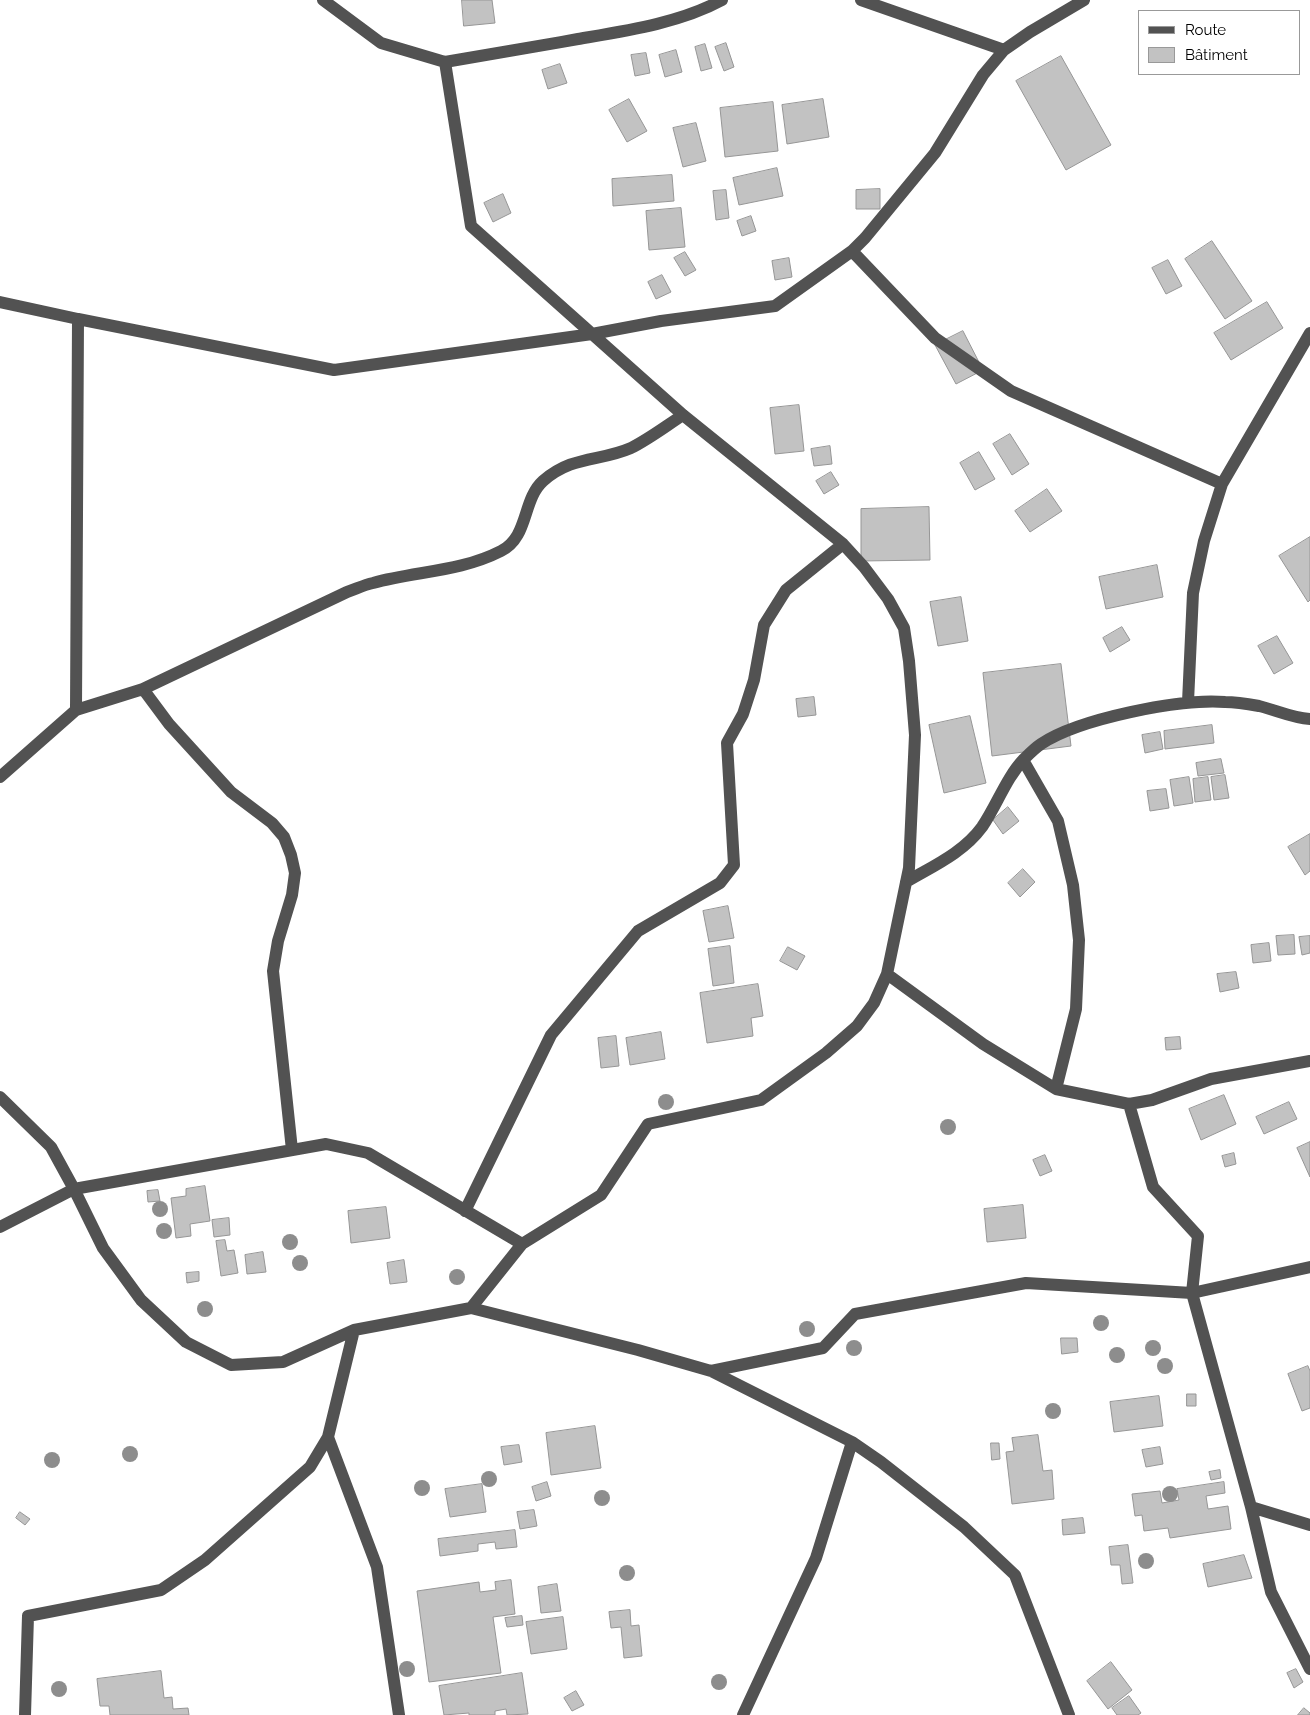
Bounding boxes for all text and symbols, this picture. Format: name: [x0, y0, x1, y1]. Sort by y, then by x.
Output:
legend: [1138, 10, 1300, 75]
text: Route: [1185, 21, 1226, 39]
text: Bâtiment: [1185, 46, 1248, 64]

